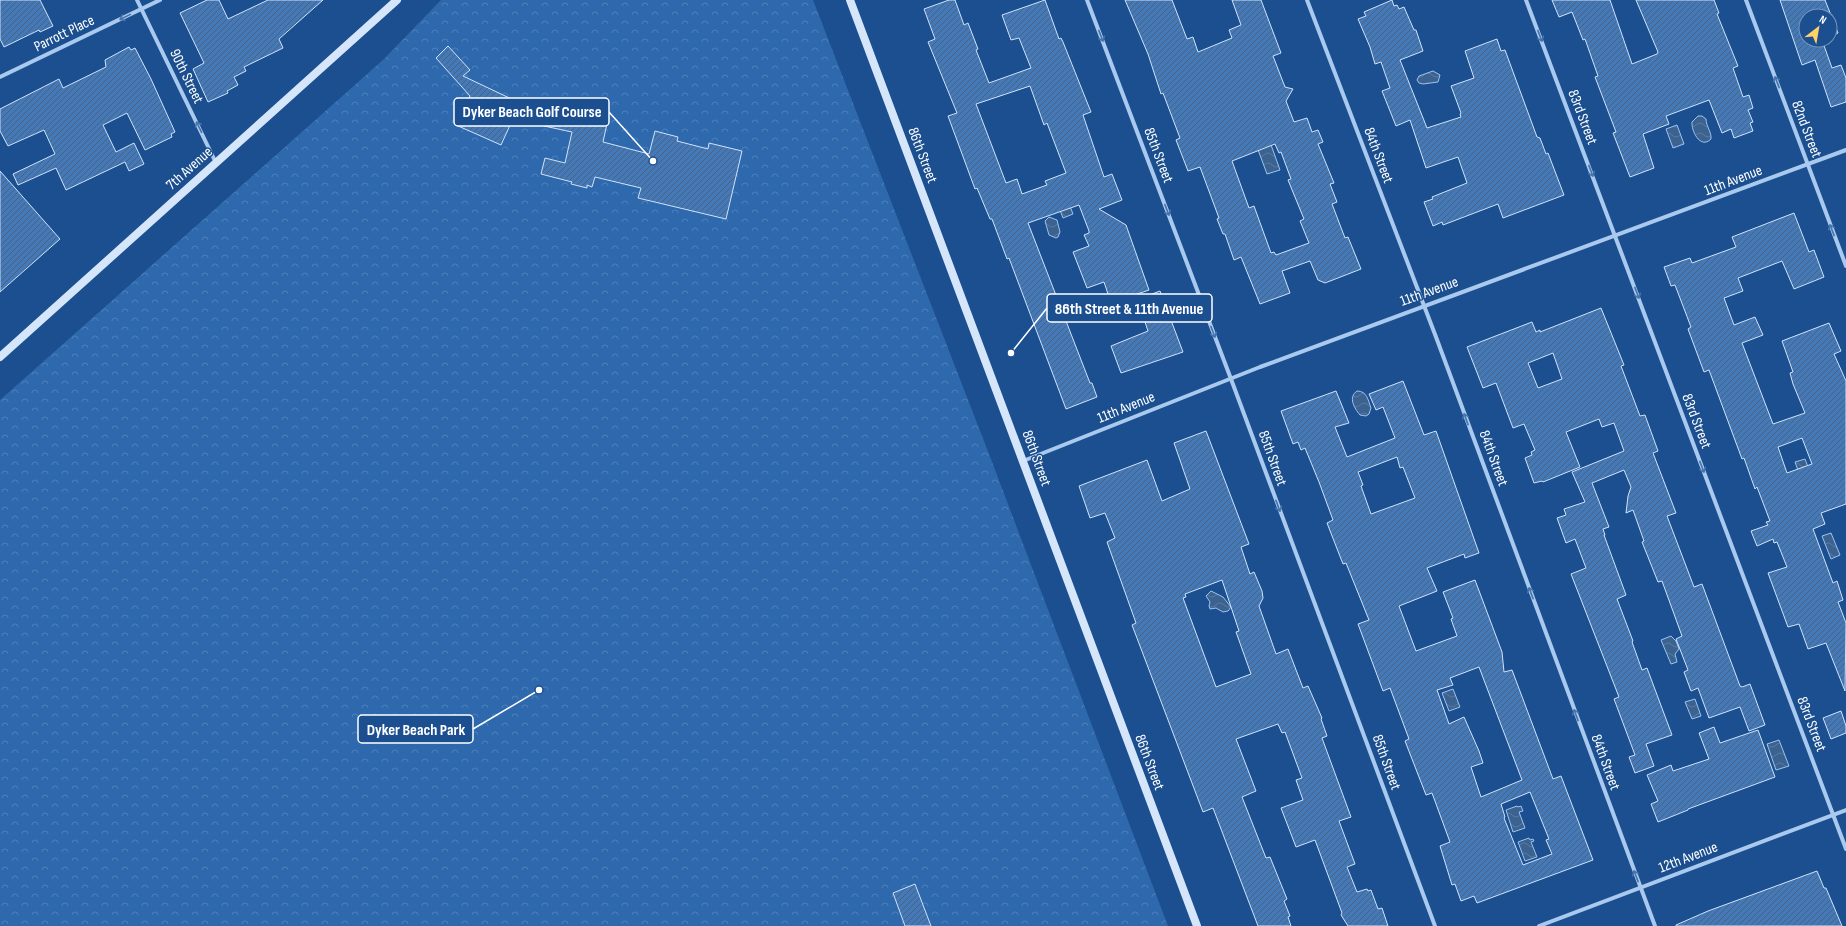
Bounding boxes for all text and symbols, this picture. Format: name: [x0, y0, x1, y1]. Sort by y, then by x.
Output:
north arrow: [1798, 8, 1838, 48]
street label: Parrott Place: [31, 11, 98, 56]
text: N: [1817, 13, 1829, 27]
one-way arrow: [119, 14, 131, 21]
one-way arrow: [1098, 30, 1105, 43]
one-way arrow: [1537, 30, 1545, 42]
street label: 90th Street: [165, 46, 208, 107]
one-way arrow: [1772, 76, 1780, 88]
street label: 83rd Street: [1563, 87, 1602, 148]
callout: Dyker Beach Golf Course: [454, 98, 609, 126]
street label: 82nd Street: [1787, 98, 1826, 161]
text: Dyker Beach Golf Course: [463, 103, 602, 122]
one-way arrow: [195, 122, 202, 134]
street label: 86th Street: [903, 125, 942, 186]
street label: 85th Street: [1139, 125, 1178, 186]
street label: 84th Street: [1359, 125, 1398, 186]
street label: 7th Avenue: [162, 143, 217, 194]
street label: 11th Avenue: [1702, 161, 1765, 200]
one-way arrow: [1587, 165, 1595, 177]
one-way arrow: [1163, 204, 1171, 216]
one-way arrow: [1828, 224, 1836, 236]
street label: 11th Avenue: [1398, 272, 1461, 311]
one-way arrow: [1633, 287, 1641, 299]
callout: 86th Street & 11th Avenue: [1047, 294, 1212, 322]
text: 86th Street & 11th Avenue: [1055, 300, 1203, 319]
one-way arrow: [1210, 325, 1218, 337]
street label: 11th Avenue: [1095, 387, 1158, 428]
street label: 83rd Street: [1677, 391, 1716, 452]
one-way arrow: [1462, 413, 1470, 425]
street label: 86th Street: [1018, 428, 1056, 489]
street label: 85th Street: [1254, 428, 1291, 489]
street label: 84th Street: [1475, 428, 1513, 489]
one-way arrow: [1699, 461, 1707, 473]
one-way arrow: [1275, 500, 1283, 512]
one-way arrow: [1527, 587, 1534, 600]
street label: 83rd Street: [1792, 694, 1831, 755]
one-way arrow: [1572, 710, 1580, 722]
callout: Dyker Beach Park: [358, 715, 473, 743]
text: Dyker Beach Park: [367, 721, 465, 740]
street label: 86th Street: [1130, 732, 1169, 793]
street label: 85th Street: [1368, 732, 1405, 793]
street label: 84th Street: [1587, 732, 1625, 793]
street label: 12th Avenue: [1656, 838, 1720, 877]
one-way arrow: [1632, 871, 1640, 883]

